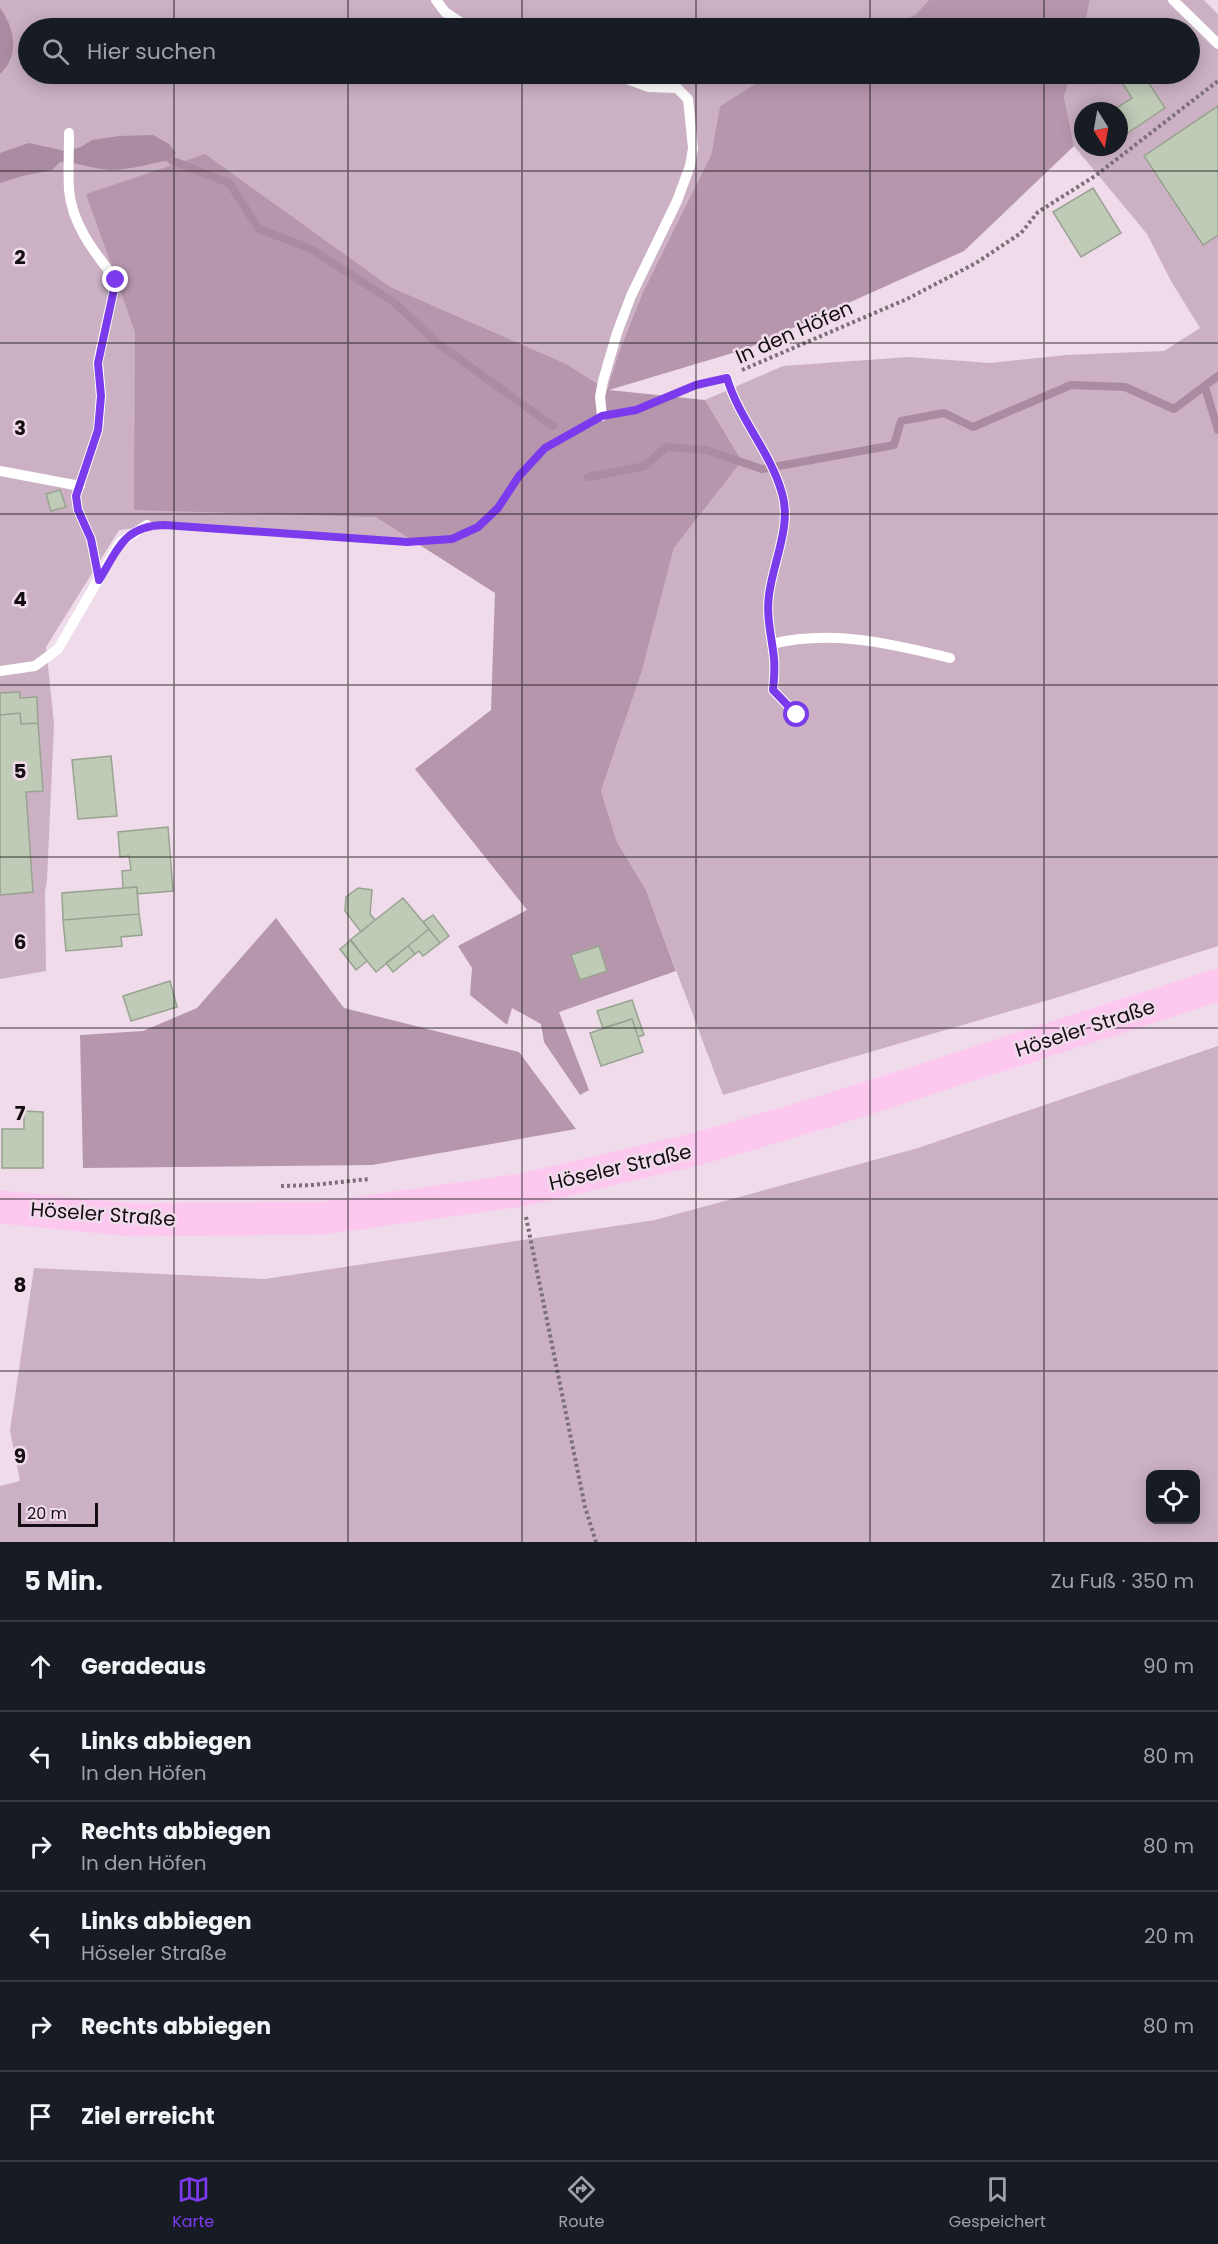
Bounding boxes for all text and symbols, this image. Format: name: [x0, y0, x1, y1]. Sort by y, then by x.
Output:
search box: [18, 18, 1200, 84]
icon: search: [39, 35, 72, 68]
text: Hier suchen: [87, 36, 216, 67]
north arrow: [1074, 102, 1128, 156]
text: 2: [14, 243, 26, 271]
route end: [102, 266, 128, 292]
street label: In den Höfen: [731, 294, 857, 370]
text: 3: [14, 414, 26, 442]
text: 4: [13, 585, 27, 613]
route start: [783, 701, 809, 727]
text: 5: [14, 757, 27, 785]
text: 6: [14, 928, 26, 956]
street label: Höseler Straße: [1011, 992, 1159, 1064]
text: 7: [15, 1099, 26, 1127]
street label: Höseler Straße: [546, 1137, 694, 1197]
street label: Höseler Straße: [29, 1195, 177, 1233]
text: 8: [14, 1271, 26, 1299]
text: 9: [14, 1442, 26, 1470]
map controls: [1146, 1470, 1200, 1524]
button: locate: [1146, 1470, 1200, 1524]
scale bar: [18, 1500, 98, 1528]
text: 20 m: [27, 1502, 67, 1525]
text: 5 Min.: [24, 1563, 103, 1599]
text: Zu Fuß · 350 m: [1051, 1567, 1194, 1595]
icon: ahead: [24, 1650, 57, 1683]
text: Geradeaus: [81, 1651, 206, 1682]
text: 90 m: [1143, 1652, 1194, 1680]
text: Links abbiegen: [81, 1726, 252, 1757]
icon: left: [24, 1740, 57, 1773]
text: 80 m: [1143, 1742, 1194, 1770]
text: In den Höfen: [81, 1759, 207, 1787]
text: Rechts abbiegen: [81, 1816, 271, 1847]
icon: right: [24, 1830, 57, 1863]
text: 80 m: [1143, 1832, 1194, 1860]
text: In den Höfen: [81, 1849, 207, 1877]
text: Links abbiegen: [81, 1906, 252, 1937]
icon: left: [24, 1920, 57, 1953]
text: 20 m: [1144, 1922, 1194, 1950]
text: Höseler Straße: [81, 1939, 227, 1967]
icon: right: [24, 2010, 57, 2043]
text: Rechts abbiegen: [81, 2011, 271, 2042]
text: 80 m: [1143, 2012, 1194, 2040]
icon: arrive: [24, 2100, 57, 2133]
text: Ziel erreicht: [81, 2101, 215, 2132]
tab: Karte: [172, 2173, 214, 2234]
tab: Route: [559, 2173, 605, 2234]
tab: Gespeichert: [949, 2173, 1046, 2234]

